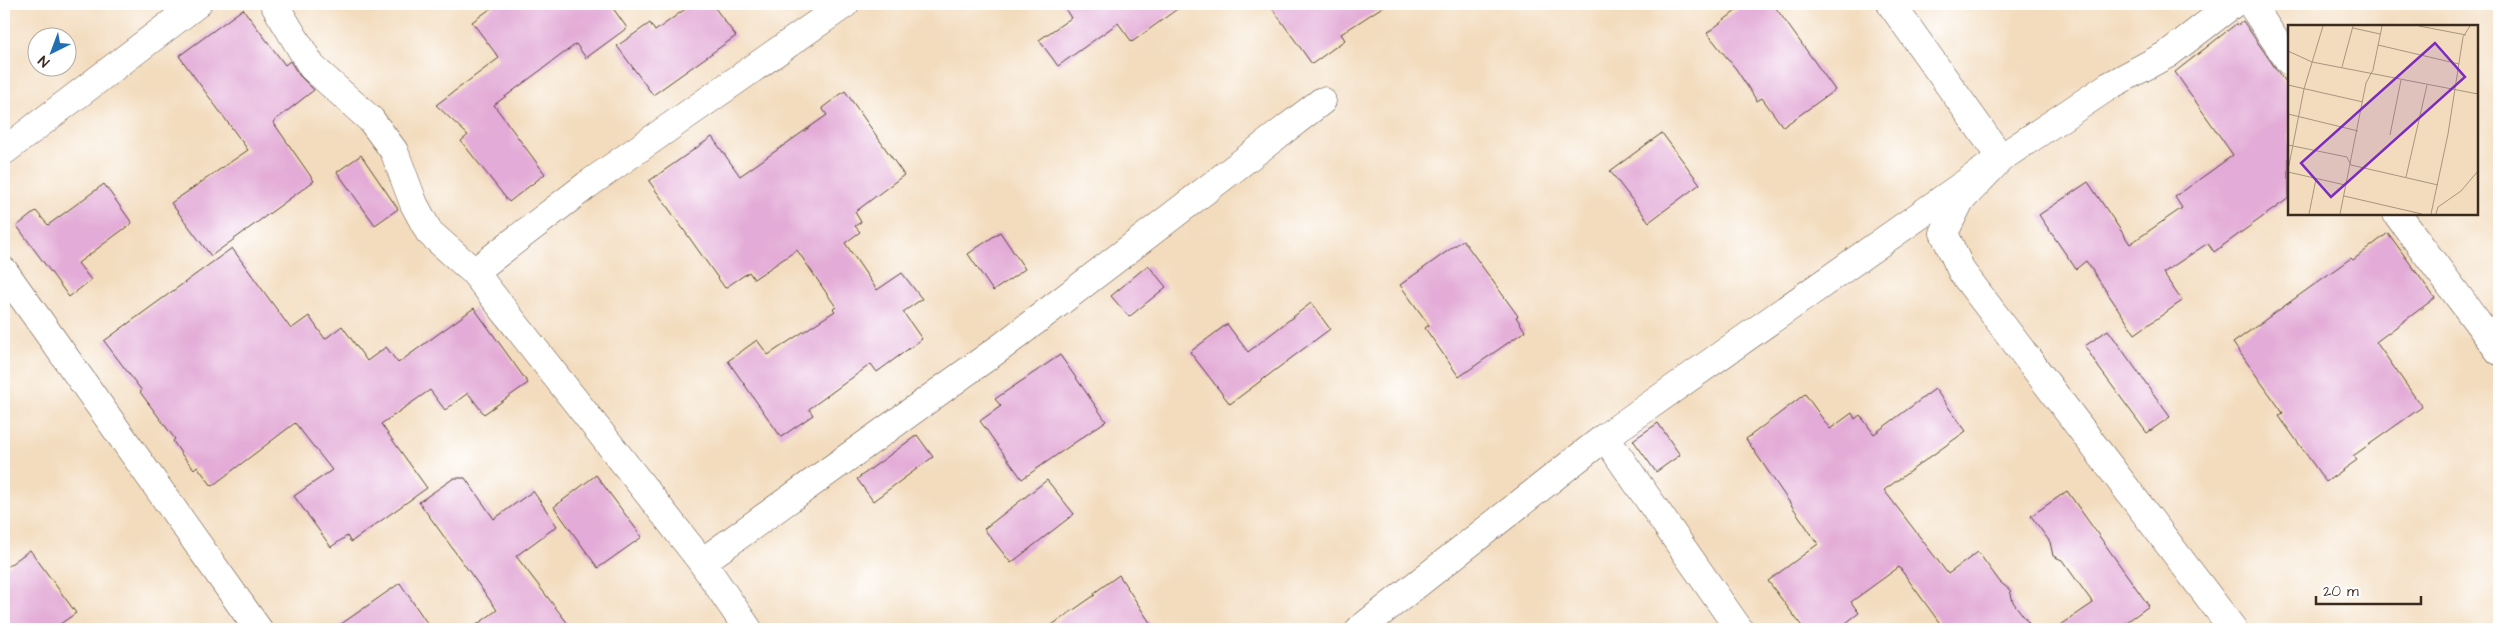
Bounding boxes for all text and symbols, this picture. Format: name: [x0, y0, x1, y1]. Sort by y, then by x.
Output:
inset map: [2288, 25, 2478, 215]
north arrow: [28, 28, 78, 78]
text: N: [34, 50, 54, 71]
scale bar: [2316, 573, 2420, 605]
text: 20 m: [2323, 581, 2359, 602]

